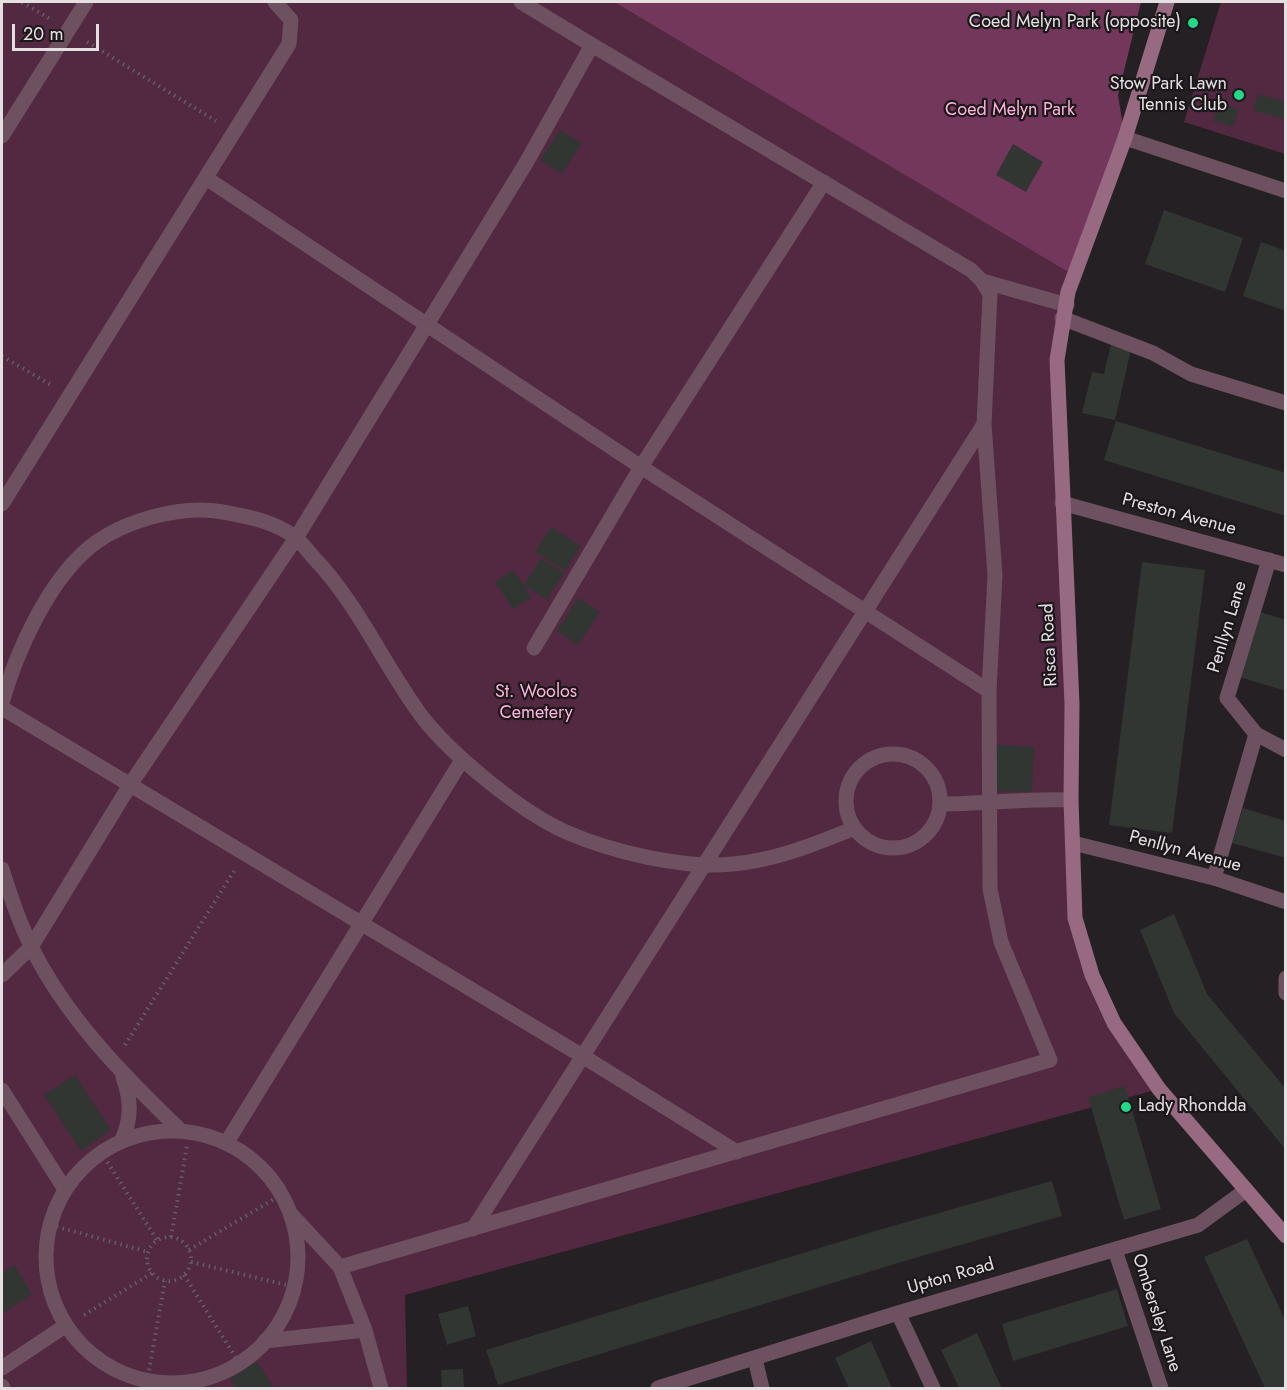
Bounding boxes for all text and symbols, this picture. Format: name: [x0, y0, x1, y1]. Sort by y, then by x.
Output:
scale bar: [15, 12, 102, 50]
place label: Coed Melyn Park (opposite): [969, 12, 1181, 34]
marker: Coed Melyn Park (opposite): [1186, 16, 1200, 30]
text: 20 m: [23, 21, 63, 47]
place label: Stow Park Lawn Tennis Club: [1110, 74, 1227, 116]
marker: Stow Park Lawn Tennis Club: [1232, 88, 1246, 102]
park label: Coed Melyn Park: [945, 100, 1075, 122]
street label: Preston Avenue: [1120, 489, 1238, 541]
street label: Penllyn Lane: [1204, 579, 1252, 675]
street label: Risca Road: [1037, 603, 1063, 687]
park label: St. Woolos Cemetery: [495, 682, 577, 724]
street label: Penllyn Avenue: [1127, 827, 1243, 877]
place label: Lady Rhondda: [1138, 1096, 1246, 1118]
marker: Lady Rhondda: [1119, 1100, 1133, 1114]
street label: Ombersley Lane: [1127, 1251, 1185, 1375]
street label: Upton Road: [905, 1254, 997, 1300]

